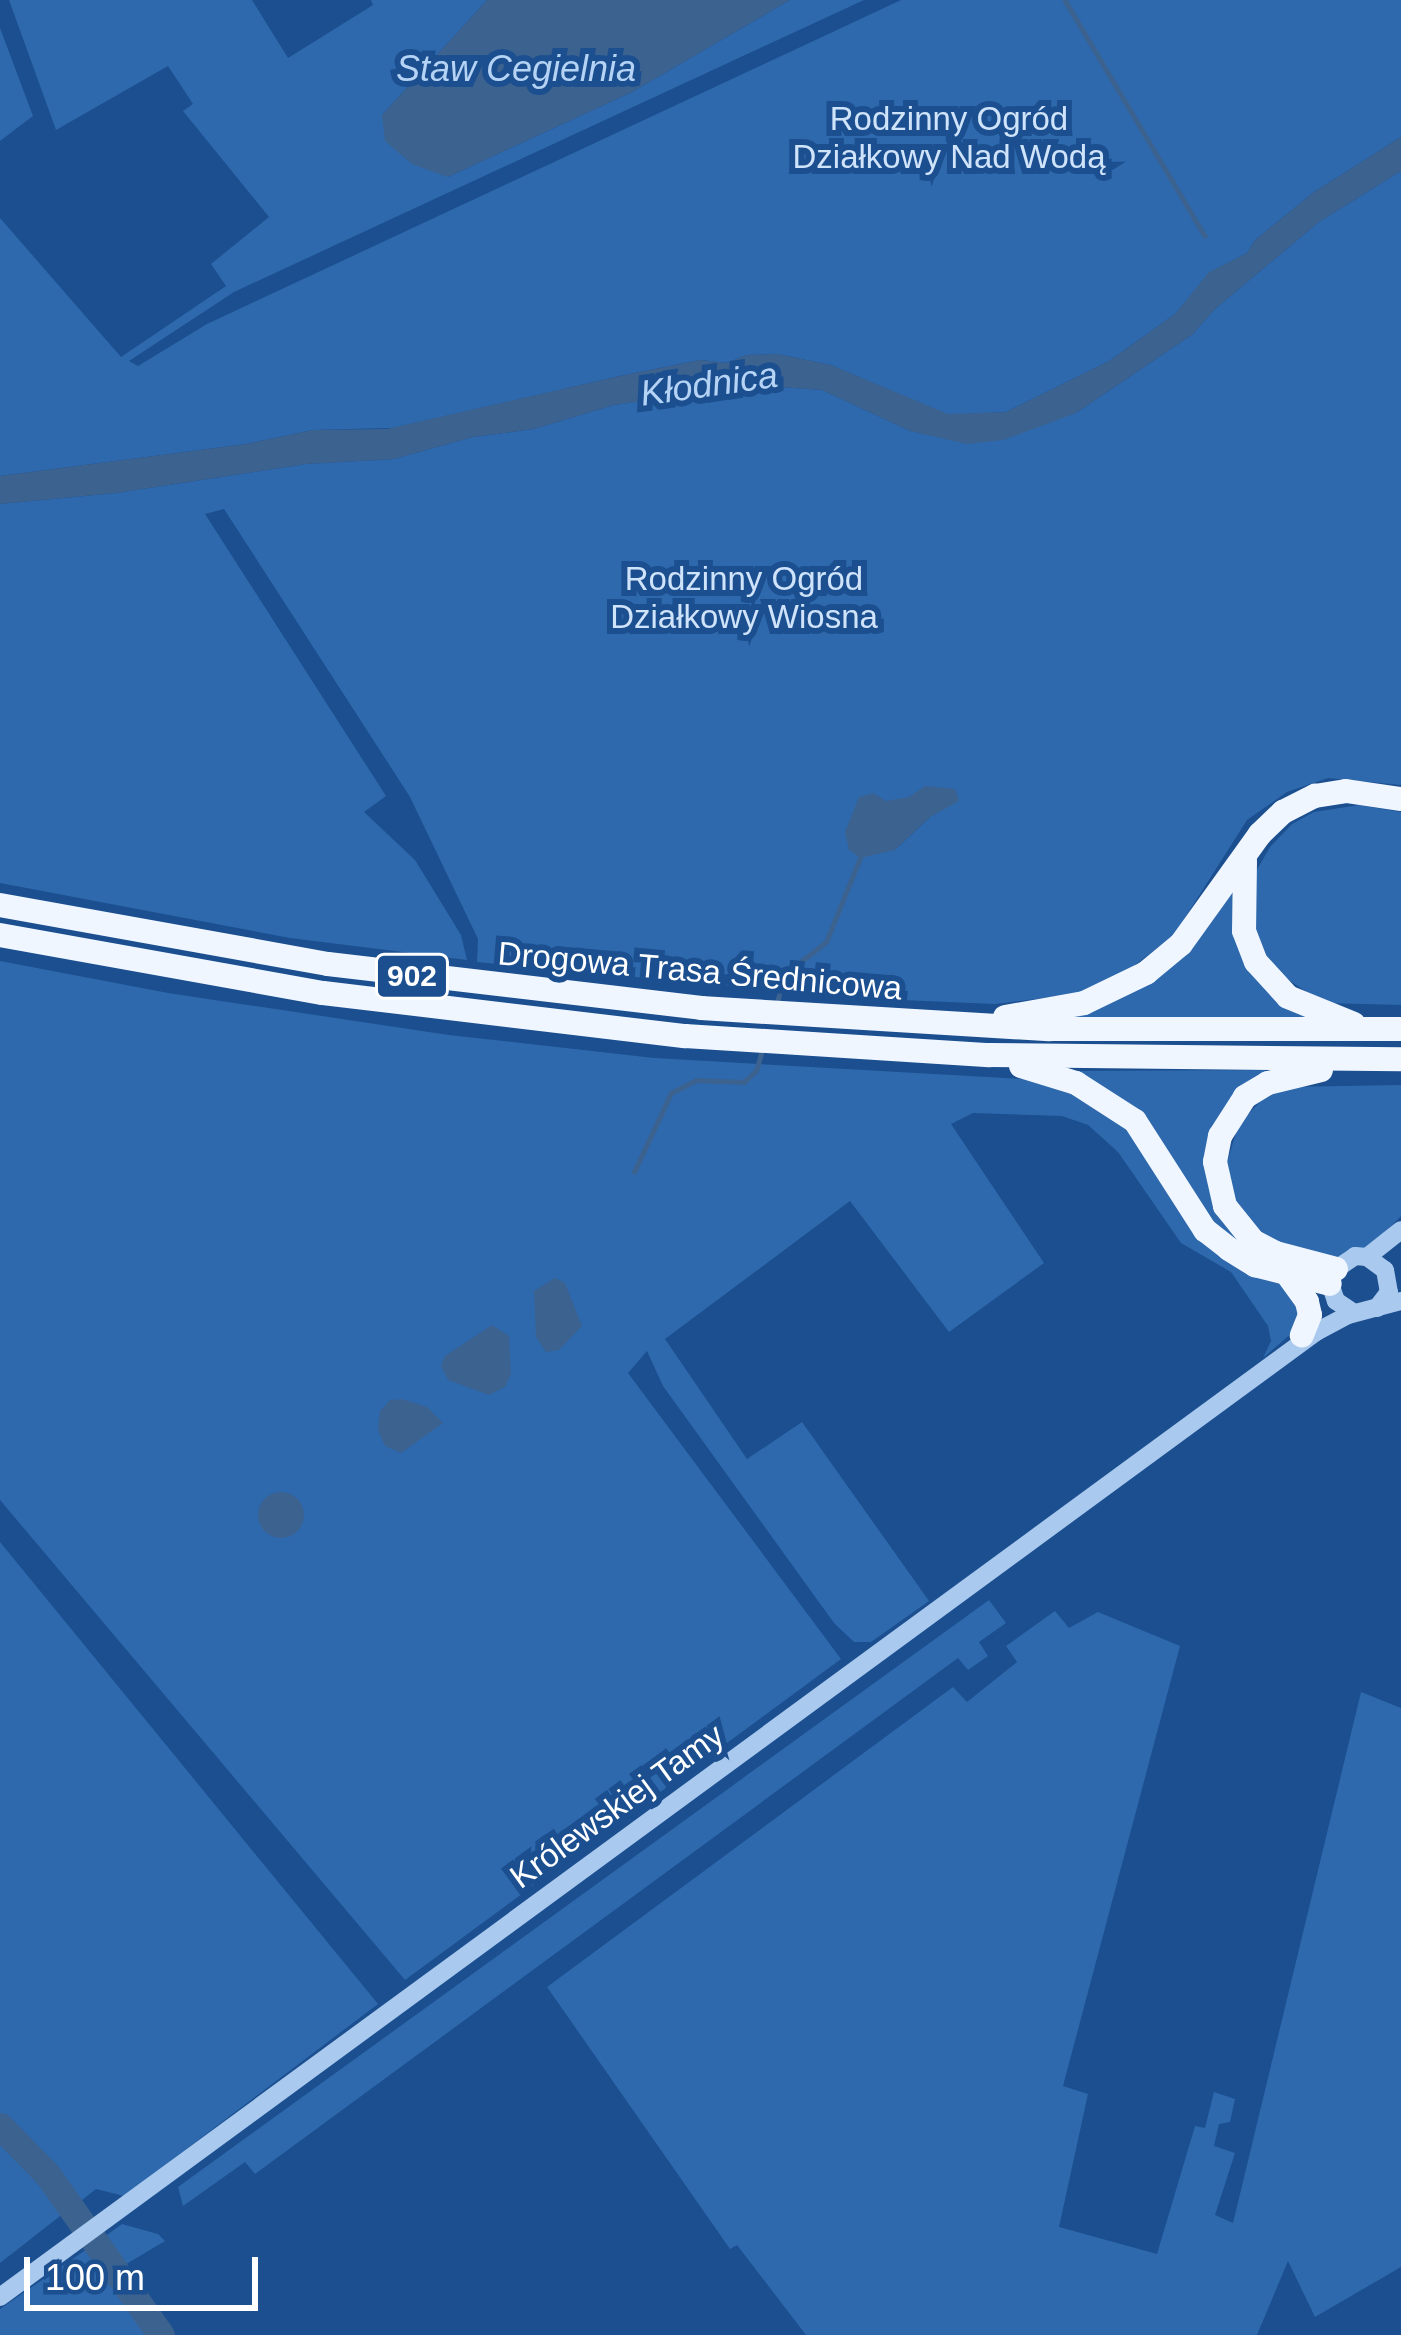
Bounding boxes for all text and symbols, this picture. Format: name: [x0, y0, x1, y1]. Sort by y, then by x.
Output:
water label: Staw Cegielnia: [396, 47, 636, 91]
park label: Rodzinny Ogród Działkowy Nad Wodą: [792, 99, 1106, 177]
water label: Kłodnica: [638, 353, 780, 415]
park label: Rodzinny Ogród Działkowy Wiosna: [610, 559, 878, 637]
street label: Drogowa Trasa Średnicowa: [496, 934, 904, 1008]
road number: 902: [373, 952, 451, 1000]
street label: Królewskiej Tamy: [502, 1715, 732, 1897]
scale bar: [30, 2233, 264, 2307]
text: 100 m: [45, 2257, 145, 2298]

